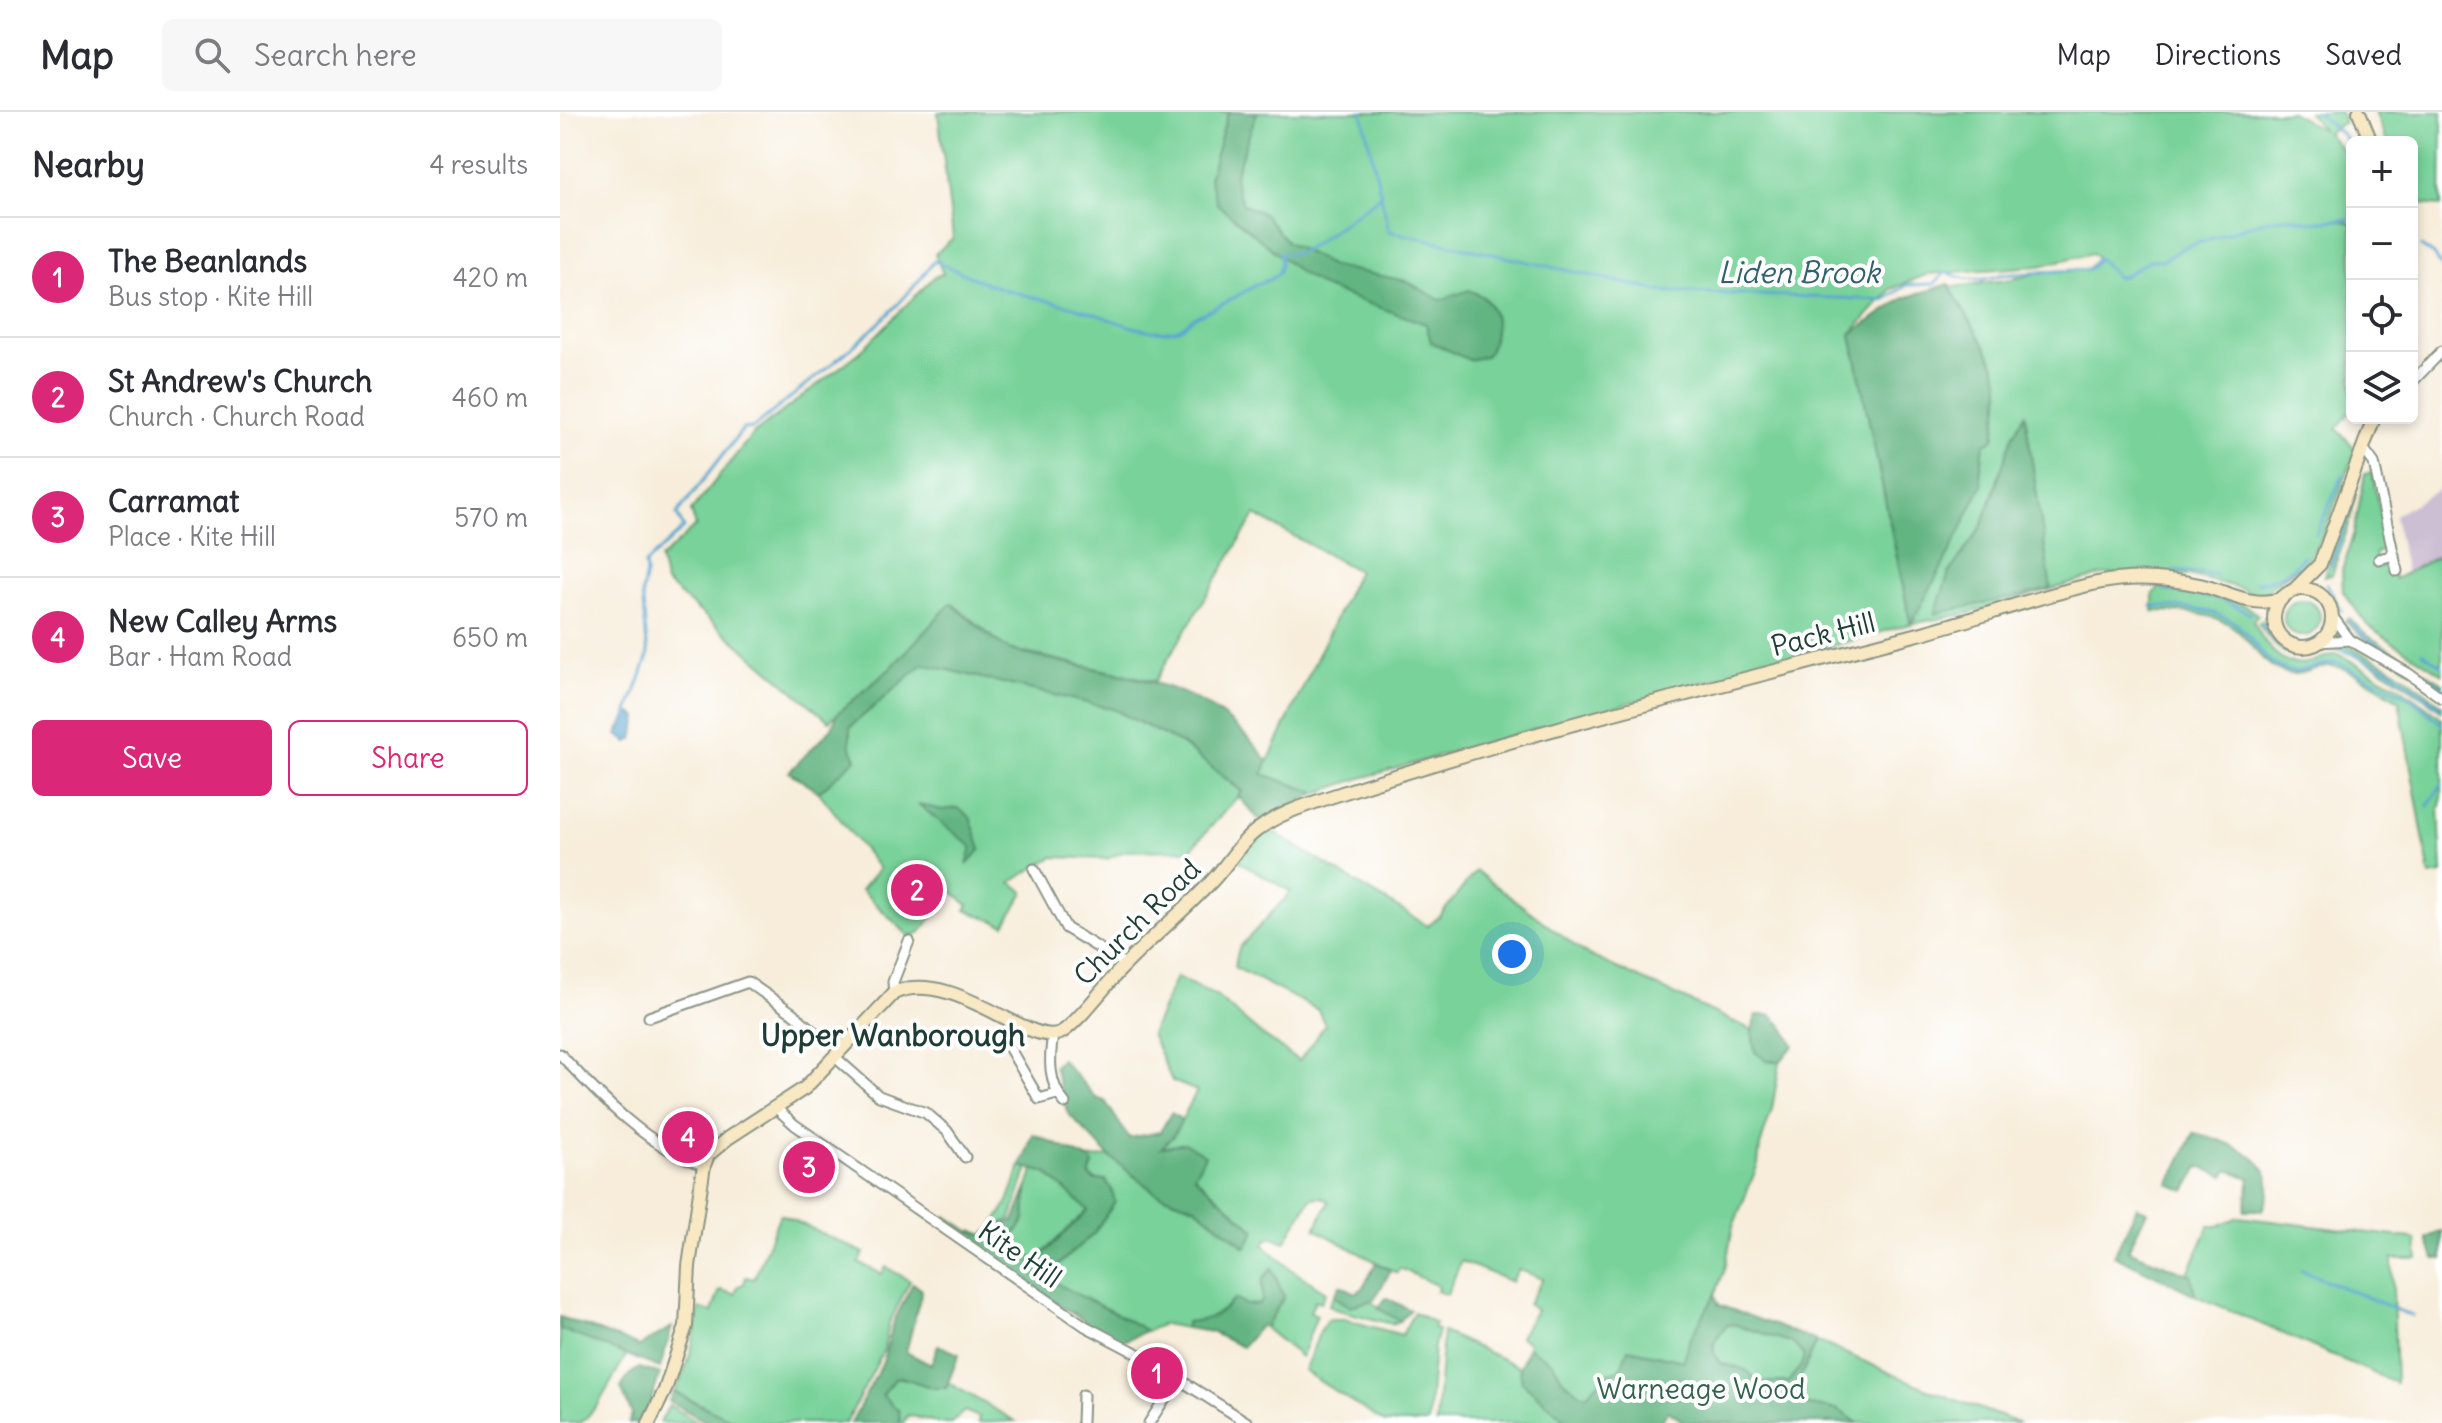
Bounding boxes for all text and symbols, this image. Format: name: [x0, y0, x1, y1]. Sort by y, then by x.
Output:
search box: [162, 19, 722, 91]
text: Map: [40, 32, 114, 79]
icon: search: [190, 33, 234, 77]
text: Search here: [254, 36, 417, 74]
text: Map: [2056, 37, 2111, 73]
text: Directions: [2155, 37, 2281, 73]
text: Saved: [2325, 37, 2402, 73]
map controls: [2346, 136, 2418, 424]
button: +: [2346, 136, 2418, 208]
text: Nearby: [32, 143, 145, 186]
text: 4 results: [430, 148, 528, 181]
button: −: [2346, 208, 2418, 280]
text: The Beanlands: [108, 242, 307, 280]
water label: Liden Brook: [1718, 253, 1882, 291]
text: 1: [53, 261, 63, 294]
text: 420 m: [453, 261, 528, 294]
text: Bus stop · Kite Hill: [108, 280, 313, 313]
button: locate: [2346, 280, 2418, 352]
button: layers: [2346, 352, 2418, 424]
text: St Andrew's Church: [108, 362, 372, 400]
text: 2: [51, 381, 65, 414]
text: 460 m: [452, 381, 528, 414]
text: Church · Church Road: [108, 400, 365, 433]
text: Carramat: [108, 482, 239, 520]
text: 3: [51, 501, 65, 534]
text: 570 m: [454, 501, 528, 534]
text: Place · Kite Hill: [108, 520, 276, 553]
text: New Calley Arms: [108, 602, 337, 640]
street label: Pack Hill: [1767, 604, 1879, 664]
text: 4: [50, 621, 66, 654]
text: 650 m: [452, 621, 528, 654]
text: Bar · Ham Road: [108, 640, 292, 673]
button: Save: [32, 720, 272, 796]
button: Share: [288, 720, 528, 796]
street label: Church Road: [1066, 851, 1208, 993]
pin: 2: [891, 860, 943, 920]
your location: [1492, 934, 1532, 974]
district label: Upper Wanborough: [761, 1016, 1025, 1054]
pin: 4: [662, 1107, 714, 1167]
pin: 3: [783, 1137, 835, 1197]
street label: Kite Hill: [971, 1212, 1069, 1296]
pin: 1: [1131, 1343, 1183, 1403]
park label: Warneage Wood: [1597, 1371, 1805, 1407]

